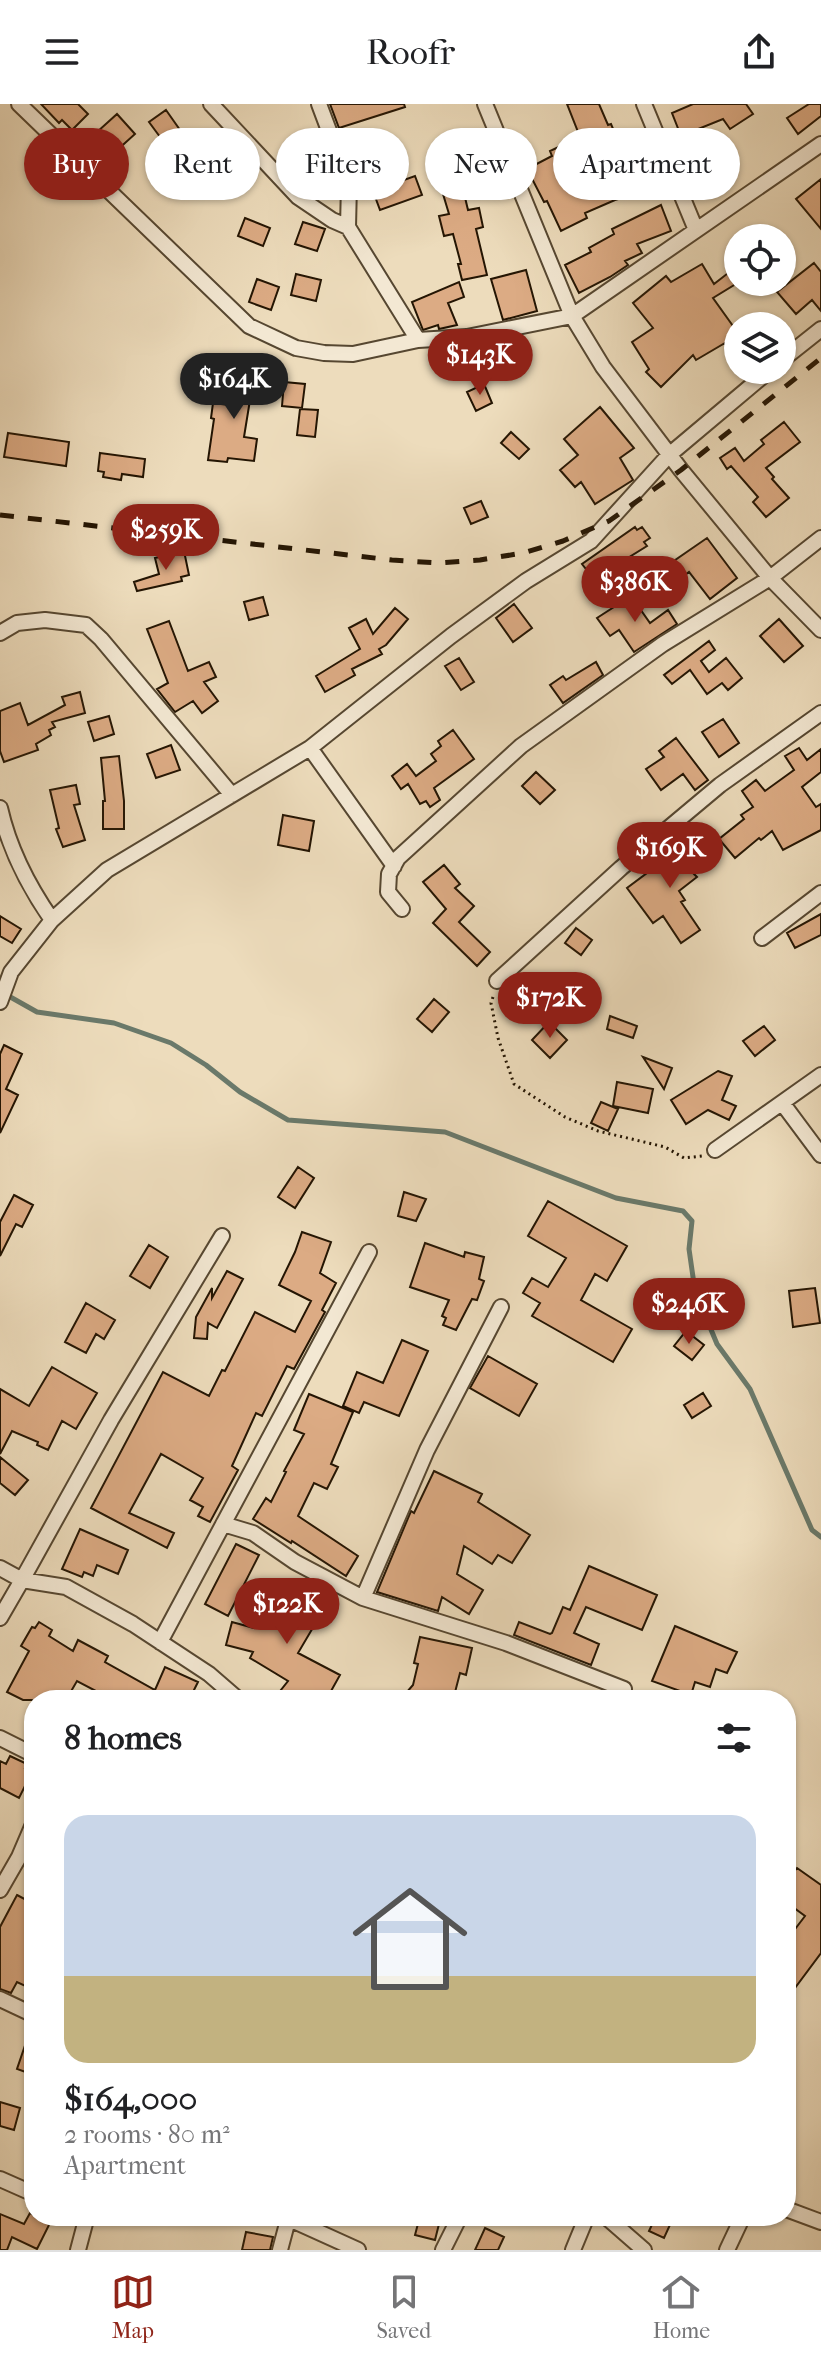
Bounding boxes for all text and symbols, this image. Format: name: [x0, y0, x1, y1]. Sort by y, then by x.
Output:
icon: menu: [40, 30, 84, 74]
icon: share: [737, 30, 781, 74]
text: Roofr: [366, 31, 455, 73]
chip: Buy: [24, 128, 129, 200]
chip: Rent: [145, 128, 260, 200]
chip: Filters: [276, 128, 409, 200]
chip: New: [425, 128, 537, 200]
chip: Apartment: [553, 128, 740, 200]
map controls: [724, 224, 796, 384]
button: locate: [724, 224, 796, 296]
button: layers: [724, 312, 796, 384]
pin: $143K: [424, 329, 536, 397]
text: $143K: [446, 339, 514, 370]
pin: $164K: [178, 353, 290, 421]
text: $164K: [198, 363, 270, 394]
pin: $259K: [110, 504, 222, 572]
text: $259K: [130, 514, 202, 545]
pin: $386K: [579, 556, 691, 624]
text: $386K: [599, 566, 671, 597]
pin: $169K: [614, 822, 726, 890]
text: $169K: [635, 832, 705, 863]
pin: $172K: [494, 972, 606, 1040]
text: $172K: [516, 982, 584, 1013]
pin: $246K: [633, 1278, 745, 1346]
text: $246K: [651, 1288, 727, 1319]
pin: $122K: [231, 1578, 343, 1646]
text: $122K: [252, 1588, 322, 1619]
icon: filters: [712, 1716, 756, 1760]
text: 8 homes: [64, 1718, 182, 1758]
icon: home: [338, 1867, 482, 2011]
text: $164,000: [64, 2079, 197, 2119]
text: 2 rooms · 80 m²: [64, 2119, 230, 2150]
text: Apartment: [64, 2150, 186, 2181]
tab: Map: [111, 2270, 155, 2344]
tab: Saved: [377, 2270, 431, 2344]
tab: Home: [653, 2270, 710, 2344]

